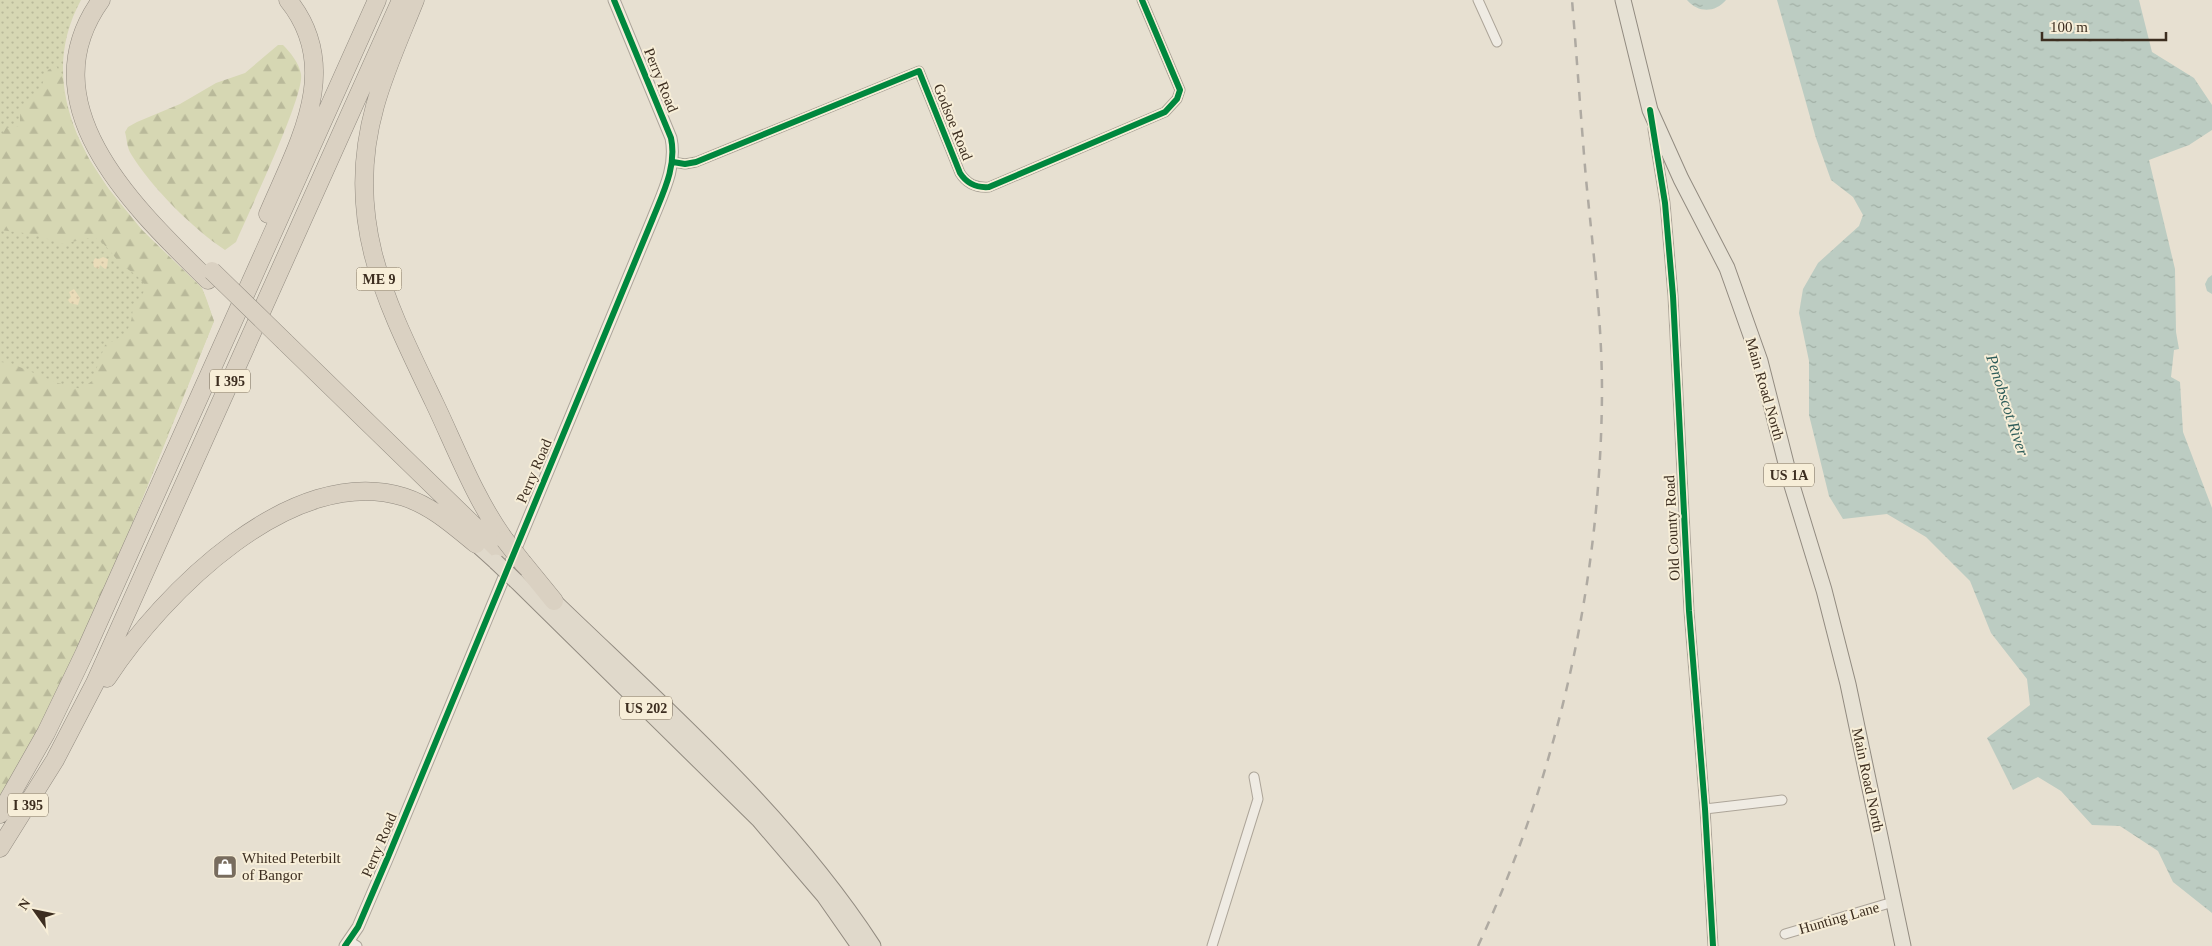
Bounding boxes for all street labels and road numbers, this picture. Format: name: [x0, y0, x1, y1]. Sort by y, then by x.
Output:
street label: Perry Road: [641, 46, 681, 115]
street label: Godsoe Road: [930, 81, 976, 163]
road number: ME 9: [356, 268, 402, 290]
street label: Main Road North: [1743, 336, 1787, 443]
road number: I 395: [210, 370, 250, 392]
street label: Perry Road: [513, 436, 555, 505]
road number: US 1A: [1764, 464, 1814, 486]
street label: Old County Road: [1661, 474, 1683, 581]
road number: US 202: [620, 696, 672, 720]
street label: Main Road North: [1849, 727, 1887, 834]
road number: I 395: [8, 794, 48, 816]
street label: Perry Road: [358, 810, 400, 879]
street label: Hunting Lane: [1797, 899, 1881, 937]

